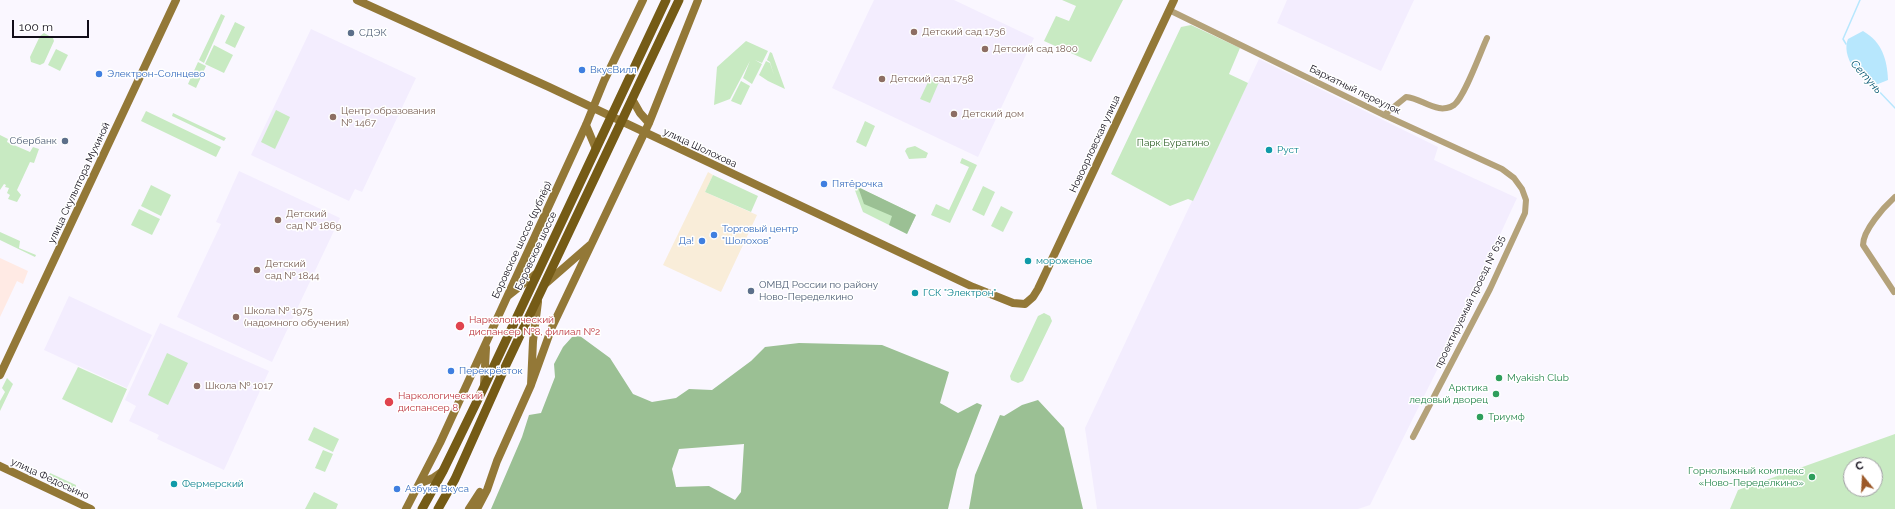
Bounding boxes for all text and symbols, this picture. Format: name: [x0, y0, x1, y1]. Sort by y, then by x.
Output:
scale bar: [14, 12, 91, 38]
text: 100 m: [19, 20, 53, 34]
place label: Детский сад 1736: [922, 26, 1005, 38]
place label: СДЭК: [359, 27, 387, 39]
marker: Детский сад 1736: [909, 27, 919, 37]
marker: СДЭК: [346, 28, 356, 38]
place label: Детский сад 1800: [993, 43, 1078, 55]
marker: Детский сад 1800: [980, 44, 990, 54]
water label: Сетунь: [1847, 57, 1885, 97]
street label: Бархатный переулок: [1307, 63, 1403, 117]
place label: ВкусВилл: [590, 64, 637, 76]
marker: ВкусВилл: [577, 65, 587, 75]
place label: Электрон-Солнцево: [107, 68, 205, 80]
marker: Электрон-Солнцево: [94, 69, 104, 79]
place label: Детский сад 1758: [890, 73, 973, 85]
marker: Детский сад 1758: [877, 74, 887, 84]
street label: Новоорловская улица: [1067, 94, 1123, 194]
place label: Центр образования № 1467: [341, 105, 435, 128]
place label: Детский дом: [962, 108, 1024, 120]
marker: Детский дом: [949, 109, 959, 119]
marker: Центр образования № 1467: [328, 112, 338, 122]
street label: улица Скульптора Мухиной: [46, 120, 112, 246]
street label: улица Шолохова: [661, 126, 739, 170]
place label: Сбербанк: [9, 135, 57, 147]
marker: Сбербанк: [60, 136, 70, 146]
park label: Парк Буратино: [1137, 137, 1209, 149]
place label: Руст: [1277, 144, 1299, 156]
marker: Руст: [1264, 145, 1274, 155]
place label: Пятёрочка: [832, 178, 883, 190]
street label: Боровское шоссе (дублёр): [489, 179, 555, 301]
marker: Пятёрочка: [819, 179, 829, 189]
place label: Детский сад № 1869: [286, 208, 341, 232]
street label: Боровское шоссе: [513, 210, 559, 292]
marker: Детский сад № 1869: [273, 215, 283, 225]
place label: Торговый центр "Шолохов": [722, 223, 798, 246]
marker: Торговый центр "Шолохов": [709, 230, 719, 240]
street label: проектируемый проезд № 635: [1433, 234, 1507, 370]
place label: Да!: [679, 235, 694, 247]
marker: Да!: [697, 236, 707, 246]
place label: мороженое: [1036, 255, 1092, 267]
marker: мороженое: [1023, 256, 1033, 266]
place label: Детский сад № 1844: [265, 258, 319, 282]
marker: Детский сад № 1844: [252, 265, 262, 275]
place label: ОМВД России по району Ново-Переделкино: [759, 279, 878, 302]
marker: ОМВД России по району Ново-Переделкино: [746, 286, 756, 296]
place label: ГСК "Электрон": [923, 287, 996, 299]
marker: ГСК "Электрон": [910, 288, 920, 298]
place label: Школа № 1975 (надомного обучения): [244, 305, 349, 328]
marker: Школа № 1975 (надомного обучения): [231, 312, 241, 322]
place label: Наркологический диспансер №8, филиал №2: [469, 314, 600, 338]
marker: Наркологический диспансер №8, филиал №2: [454, 320, 466, 332]
place label: Перекрёсток: [459, 365, 523, 377]
marker: Перекрёсток: [446, 366, 456, 376]
place label: Myakish Club: [1507, 372, 1569, 384]
marker: Myakish Club: [1494, 373, 1504, 383]
place label: Школа № 1017: [205, 380, 273, 392]
marker: Школа № 1017: [192, 381, 202, 391]
place label: Арктика ледовый дворец: [1409, 382, 1488, 406]
marker: Арктика ледовый дворец: [1491, 389, 1501, 399]
place label: Наркологический диспансер 8: [398, 390, 483, 414]
marker: Наркологический диспансер 8: [383, 396, 395, 408]
place label: Триумф: [1488, 411, 1525, 423]
marker: Триумф: [1475, 412, 1485, 422]
street label: улица Федосьино: [9, 456, 91, 502]
north arrow: [1843, 457, 1883, 497]
text: С: [1854, 459, 1865, 473]
place label: Горнолыжный комплекс «Ново-Переделкино»: [1688, 465, 1804, 488]
marker: Горнолыжный комплекс «Ново-Переделкино»: [1807, 472, 1817, 482]
place label: Фермерский: [182, 478, 244, 490]
marker: Фермерский: [169, 479, 179, 489]
place label: Азбука Вкуса: [405, 483, 469, 495]
marker: Азбука Вкуса: [392, 484, 402, 494]

